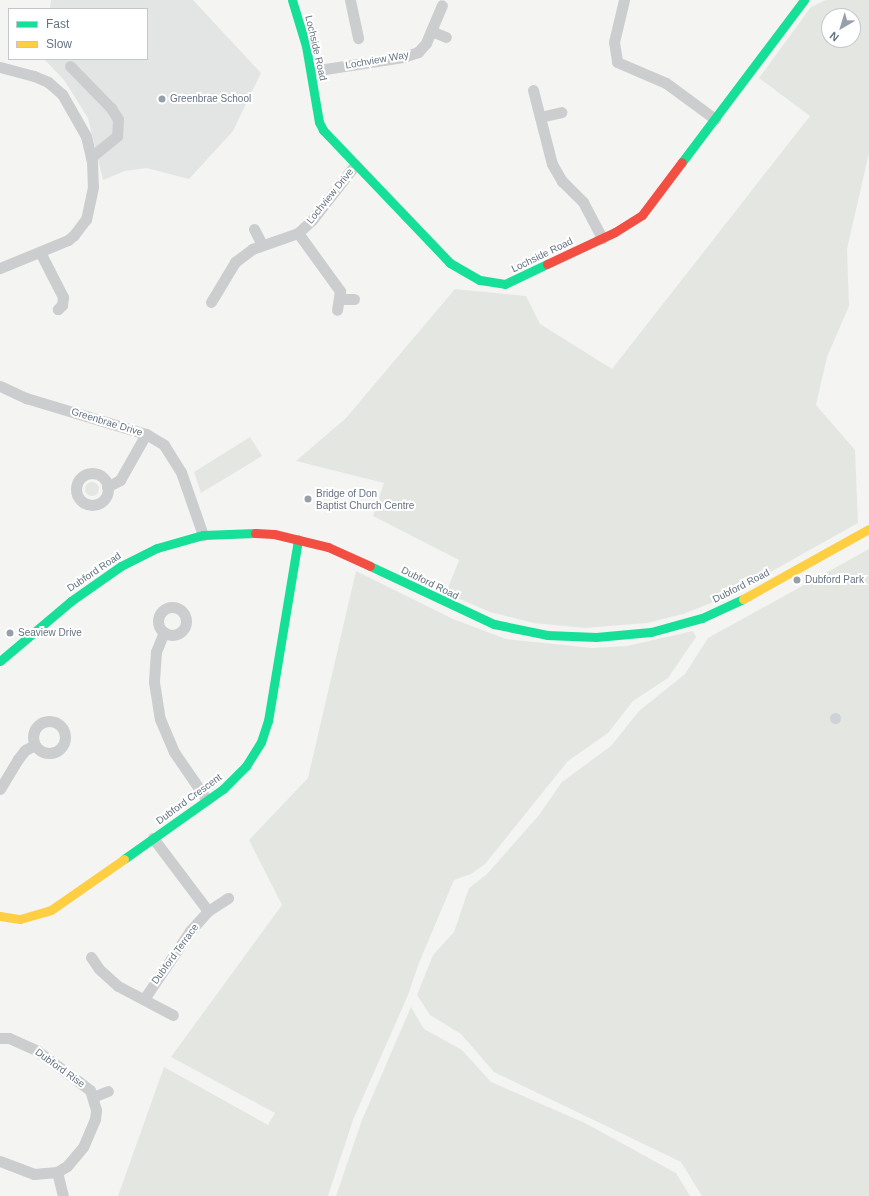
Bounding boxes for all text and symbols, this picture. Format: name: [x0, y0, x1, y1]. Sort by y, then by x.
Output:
legend: [8, 8, 148, 60]
north arrow: [821, 8, 861, 48]
street label: Lochside Road: [303, 14, 329, 82]
text: Fast: [46, 17, 69, 31]
text: N: [827, 29, 841, 44]
text: Slow: [46, 37, 72, 51]
street label: Lochview Way: [344, 49, 410, 71]
place label: Greenbrae School: [170, 93, 251, 105]
marker: Greenbrae School: [157, 94, 167, 104]
street label: Lochview Drive: [304, 166, 356, 226]
street label: Lochside Road: [509, 235, 575, 275]
street label: Greenbrae Drive: [70, 405, 144, 439]
place label: Bridge of Don Baptist Church Centre: [316, 487, 414, 510]
marker: Bridge of Don Baptist Church Centre: [303, 494, 313, 504]
street label: Dubford Road: [65, 550, 123, 594]
street label: Dubford Road: [399, 564, 461, 602]
street label: Dubford Road: [711, 567, 771, 605]
place label: Dubford Park: [805, 574, 864, 586]
marker: Dubford Park: [792, 575, 802, 585]
place label: Seaview Drive: [18, 627, 82, 639]
marker: Seaview Drive: [5, 628, 15, 638]
street label: Dubford Crescent: [154, 771, 224, 827]
street label: Dubford Terrace: [149, 921, 201, 987]
street label: Dubford Rise: [33, 1046, 87, 1090]

